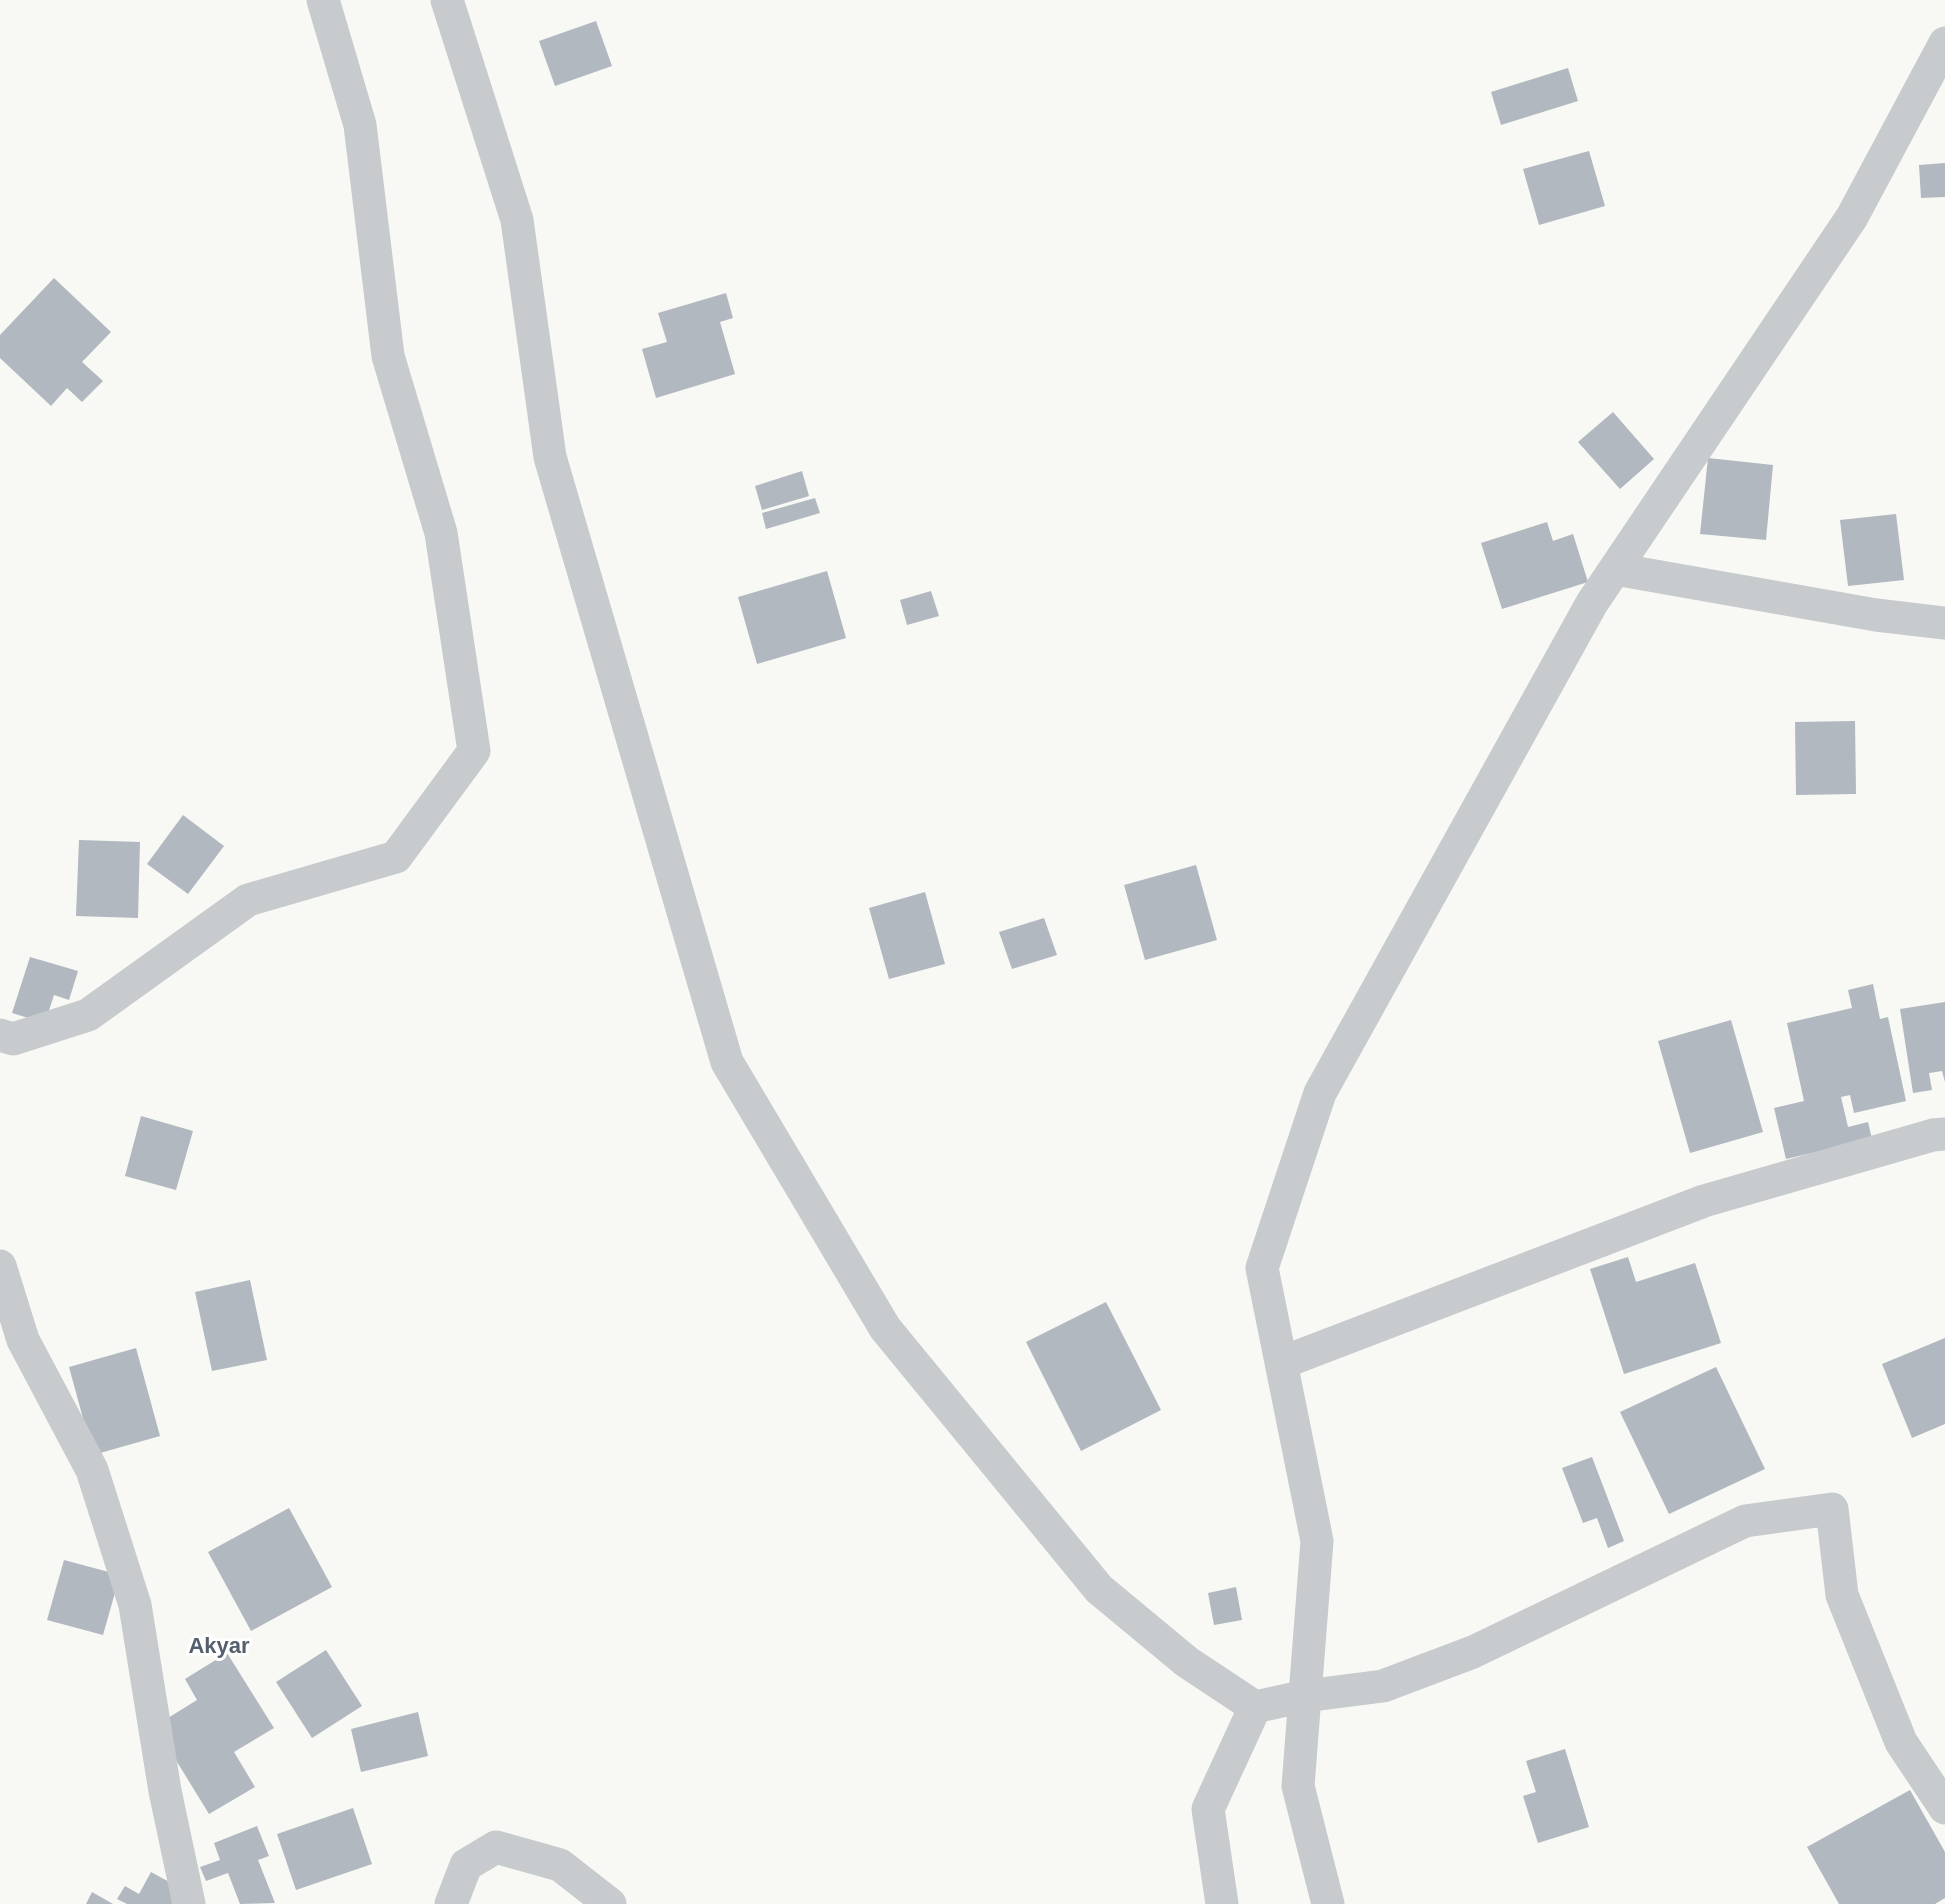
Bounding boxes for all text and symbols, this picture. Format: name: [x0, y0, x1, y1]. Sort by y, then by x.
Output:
district label: Akyar: [188, 1634, 250, 1660]

